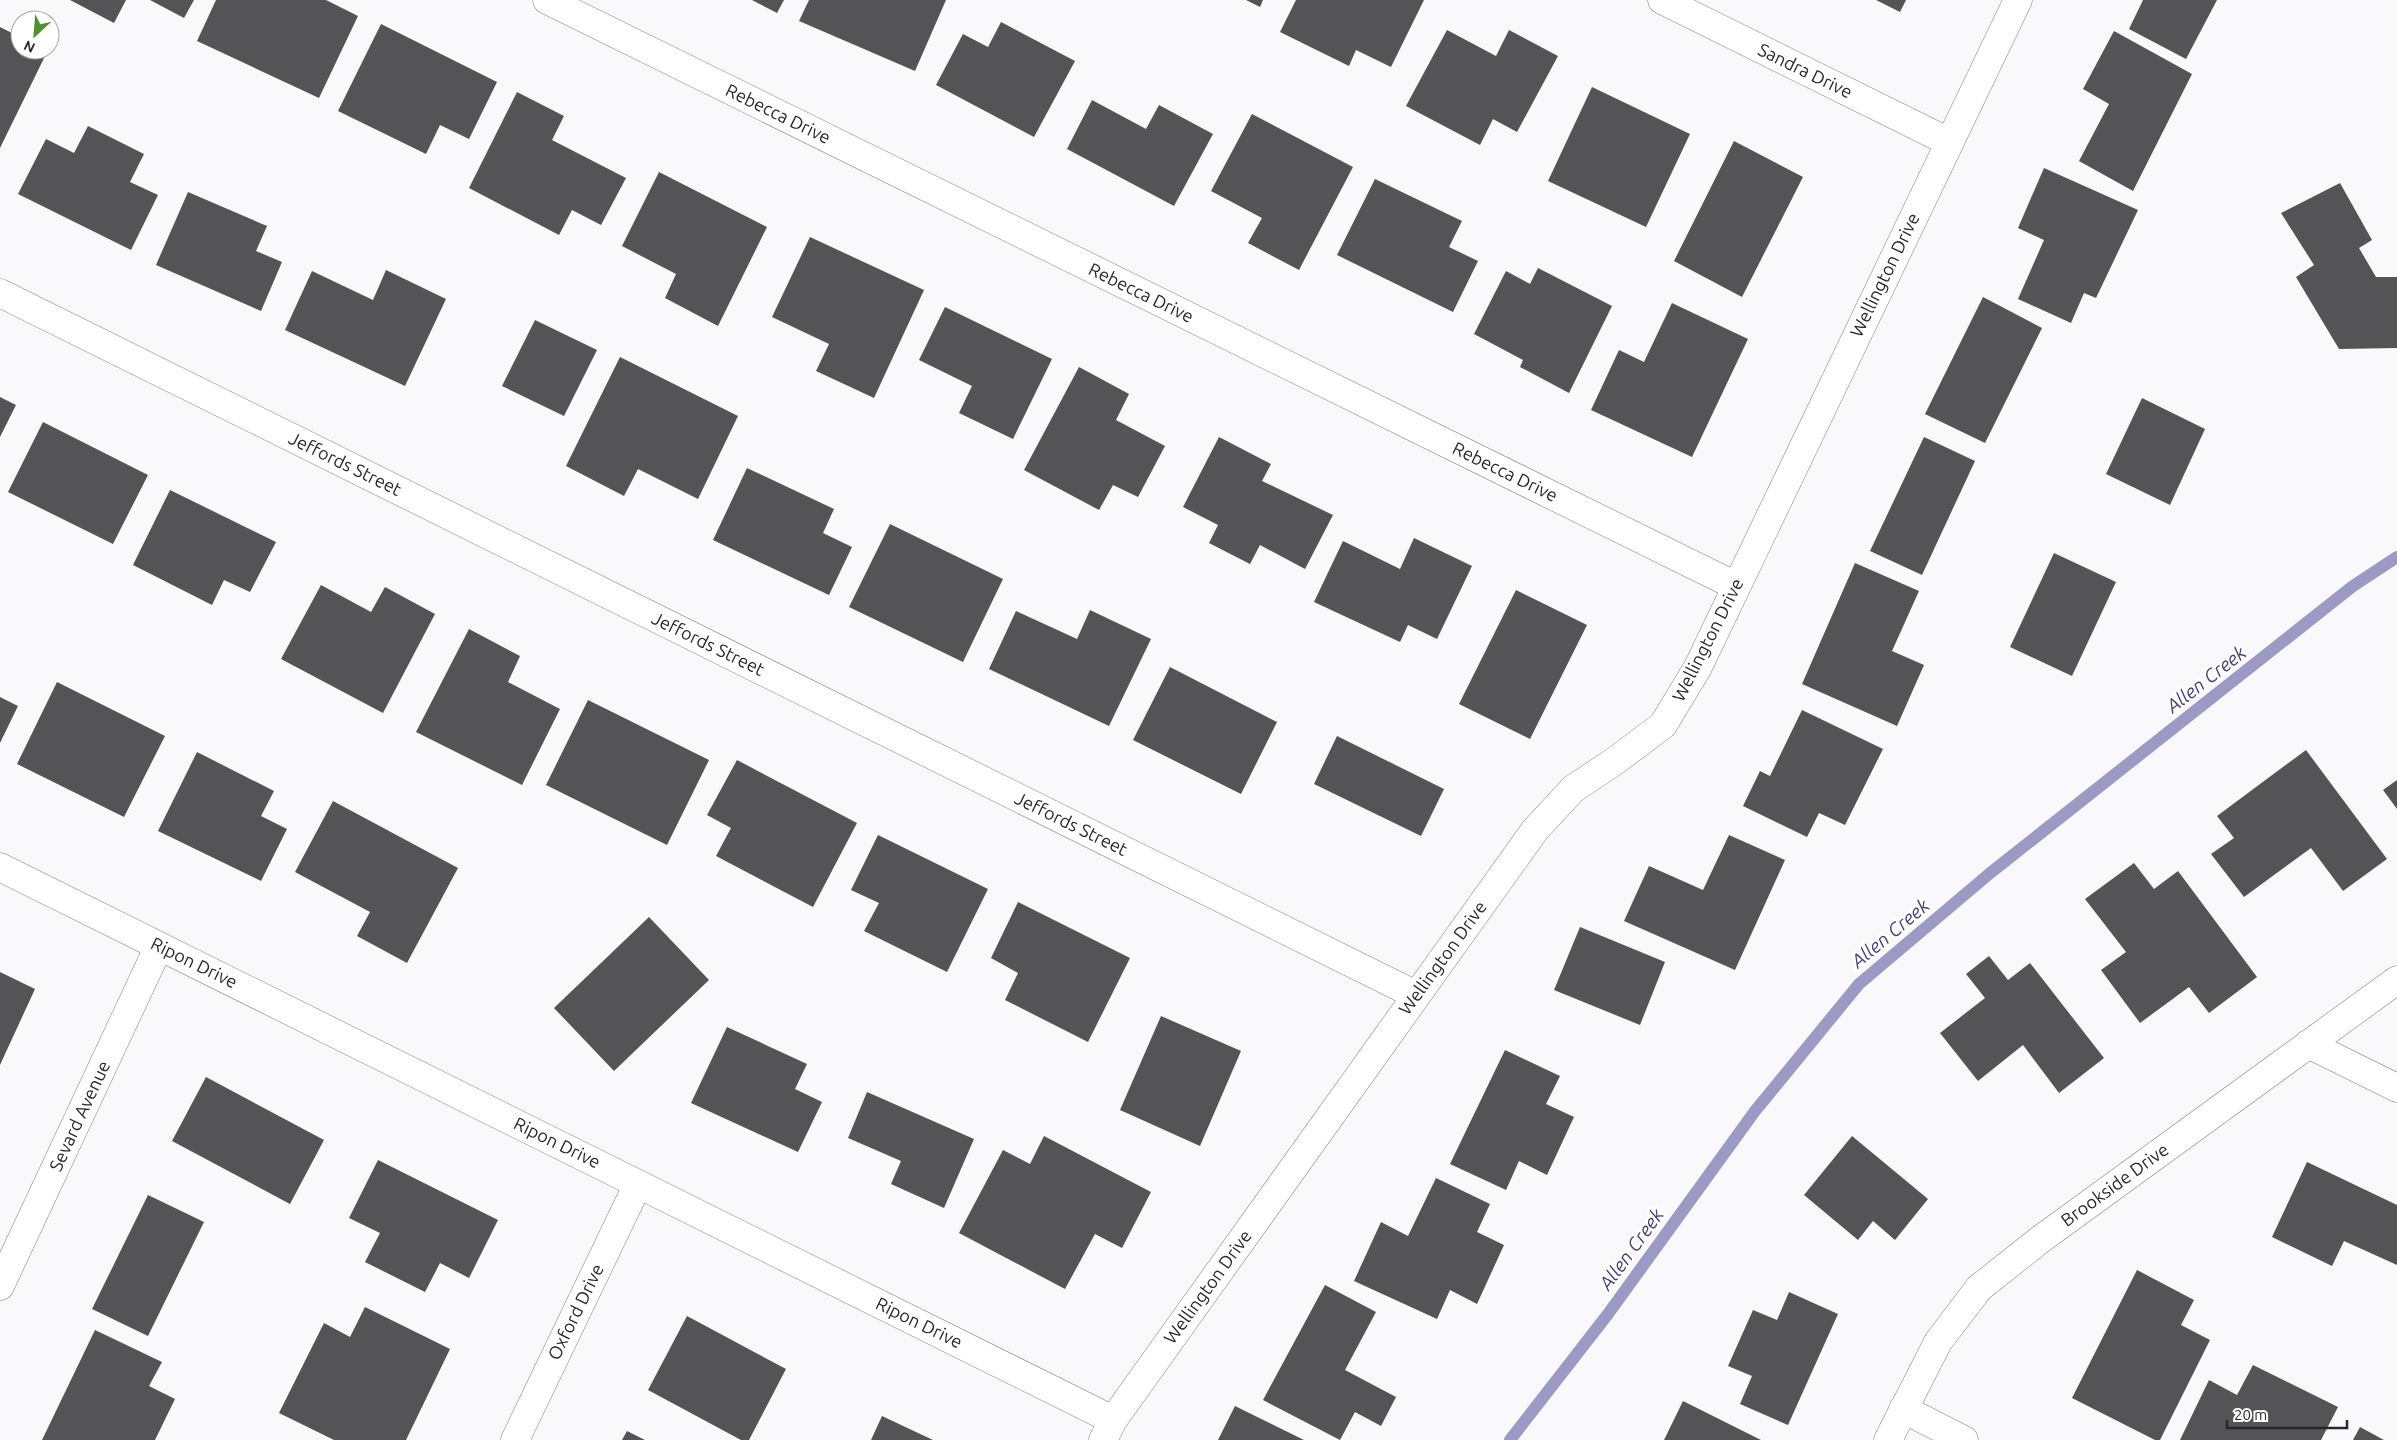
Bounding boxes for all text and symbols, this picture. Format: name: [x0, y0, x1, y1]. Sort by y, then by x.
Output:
north arrow: [10, 10, 60, 60]
text: N: [21, 37, 38, 56]
street label: Sandra Drive: [1755, 39, 1856, 102]
street label: Rebecca Drive: [723, 79, 834, 147]
street label: Wellington Drive: [1845, 209, 1923, 340]
street label: Rebecca Drive: [1086, 258, 1197, 326]
street label: Jeffords Street: [286, 427, 405, 499]
street label: Rebecca Drive: [1450, 437, 1561, 505]
street label: Wellington Drive: [1667, 575, 1747, 704]
street label: Jeffords Street: [649, 607, 768, 679]
water label: Allen Creek: [2161, 641, 2250, 718]
street label: Jeffords Street: [1012, 787, 1131, 859]
water label: Allen Creek: [1846, 894, 1934, 973]
street label: Wellington Drive: [1394, 897, 1490, 1018]
street label: Ripon Drive: [148, 933, 241, 992]
street label: Sevard Avenue: [45, 1057, 113, 1174]
street label: Ripon Drive: [511, 1113, 604, 1172]
street label: Brookside Drive: [2057, 1139, 2172, 1230]
water label: Allen Creek: [1594, 1204, 1668, 1295]
street label: Wellington Drive: [1159, 1226, 1255, 1347]
street label: Oxford Drive: [543, 1260, 607, 1363]
street label: Ripon Drive: [873, 1293, 966, 1352]
scale bar: [2227, 1398, 2347, 1430]
text: 20 m: [2234, 1406, 2267, 1423]

